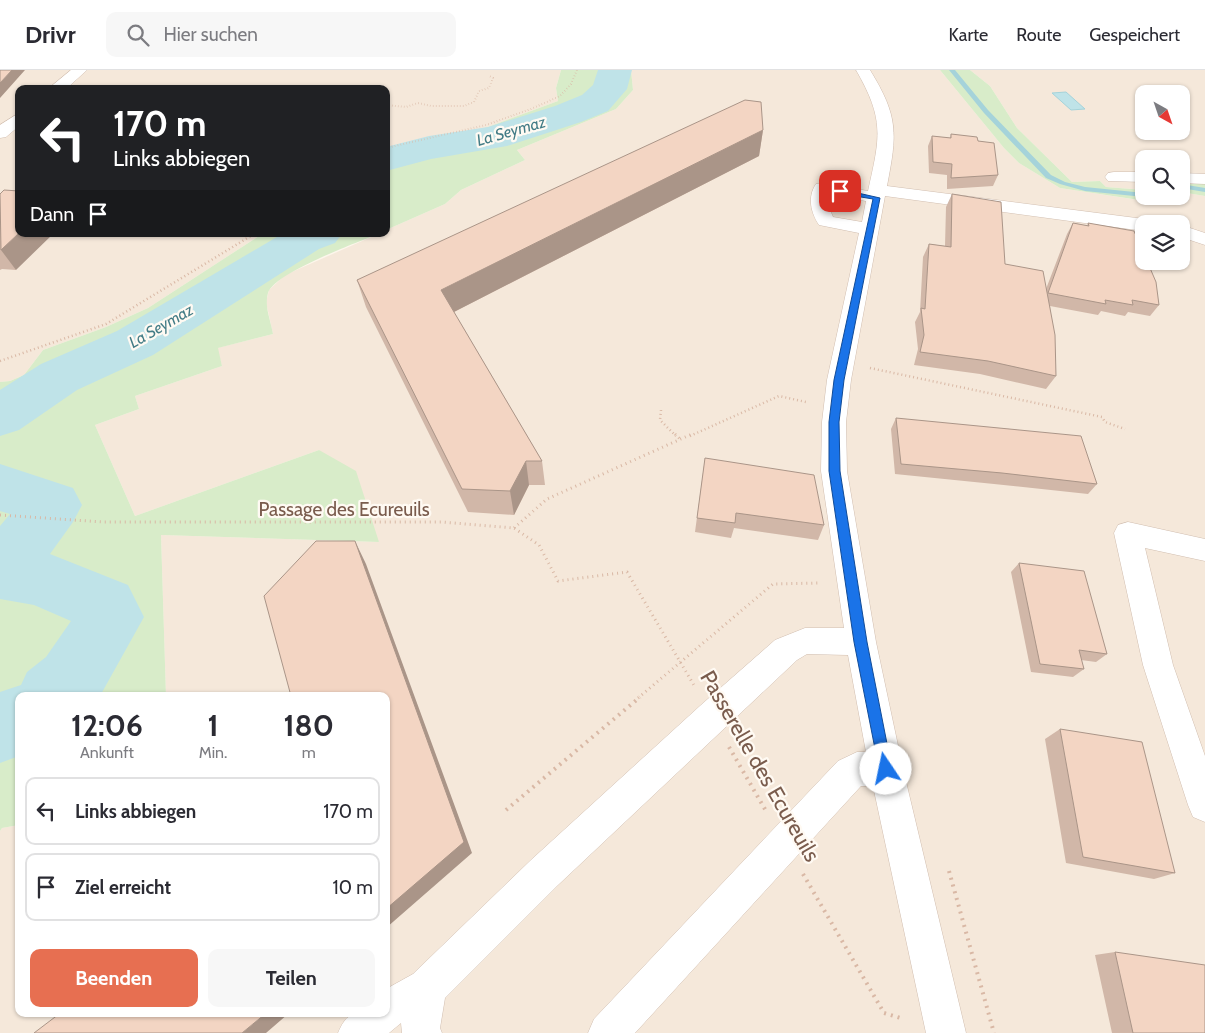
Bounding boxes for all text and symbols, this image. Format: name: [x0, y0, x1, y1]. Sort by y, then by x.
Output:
search box: [106, 12, 456, 57]
text: Drivr: [25, 20, 76, 49]
icon: search: [124, 21, 152, 49]
text: Hier suchen: [164, 23, 258, 46]
text: Karte: [949, 24, 988, 46]
text: Route: [1016, 24, 1061, 46]
text: Gespeichert: [1089, 24, 1180, 46]
north arrow: [1135, 85, 1190, 140]
map controls: [1135, 85, 1190, 270]
text: 170 m: [113, 102, 206, 145]
icon: left: [30, 105, 95, 170]
water label: La Seymaz: [474, 112, 549, 150]
text: Links abbiegen: [113, 145, 250, 172]
button: search: [1135, 150, 1190, 205]
pin: [819, 170, 861, 212]
icon: arrive: [826, 177, 854, 205]
icon: arrive: [84, 200, 112, 228]
text: Dann: [30, 203, 74, 226]
button: layers: [1135, 215, 1190, 270]
water label: La Seymaz: [126, 299, 197, 352]
street label: Passage des Ecureuils: [258, 498, 430, 521]
street label: Passerelle des Ecureuils: [694, 666, 826, 866]
text: 12:06: [71, 707, 143, 744]
text: 1: [208, 707, 219, 744]
text: 180: [283, 707, 334, 744]
position arrow: [859, 742, 911, 794]
text: Ankunft: [80, 743, 134, 762]
text: Min.: [199, 743, 227, 762]
text: m: [302, 743, 316, 762]
icon: left: [32, 797, 60, 825]
text: Links abbiegen: [75, 800, 196, 823]
text: 170 m: [323, 800, 373, 823]
icon: arrive: [32, 873, 60, 901]
text: Ziel erreicht: [75, 876, 171, 899]
text: 10 m: [333, 876, 373, 899]
button: Beenden: [30, 949, 198, 1007]
button: Teilen: [208, 949, 375, 1007]

